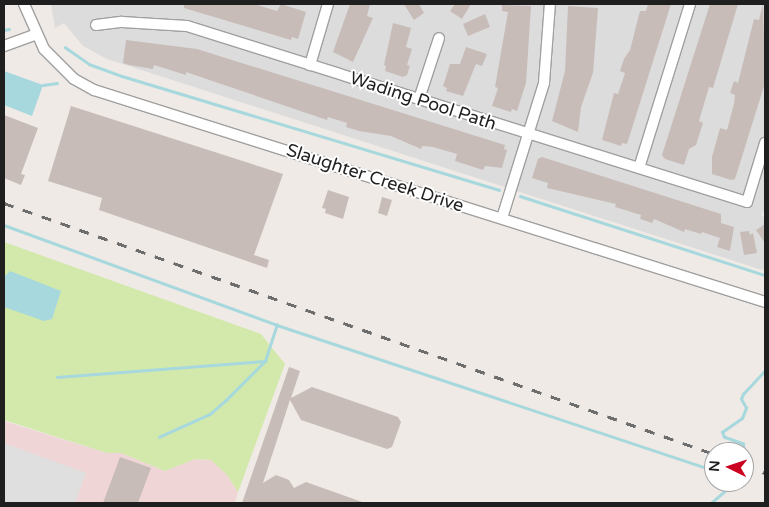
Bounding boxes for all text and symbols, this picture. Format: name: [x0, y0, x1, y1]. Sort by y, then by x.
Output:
street label: Wading Pool Path: [347, 67, 499, 135]
street label: Slaughter Creek Drive: [284, 139, 466, 217]
north arrow: [704, 442, 754, 492]
text: N: [706, 460, 723, 472]

